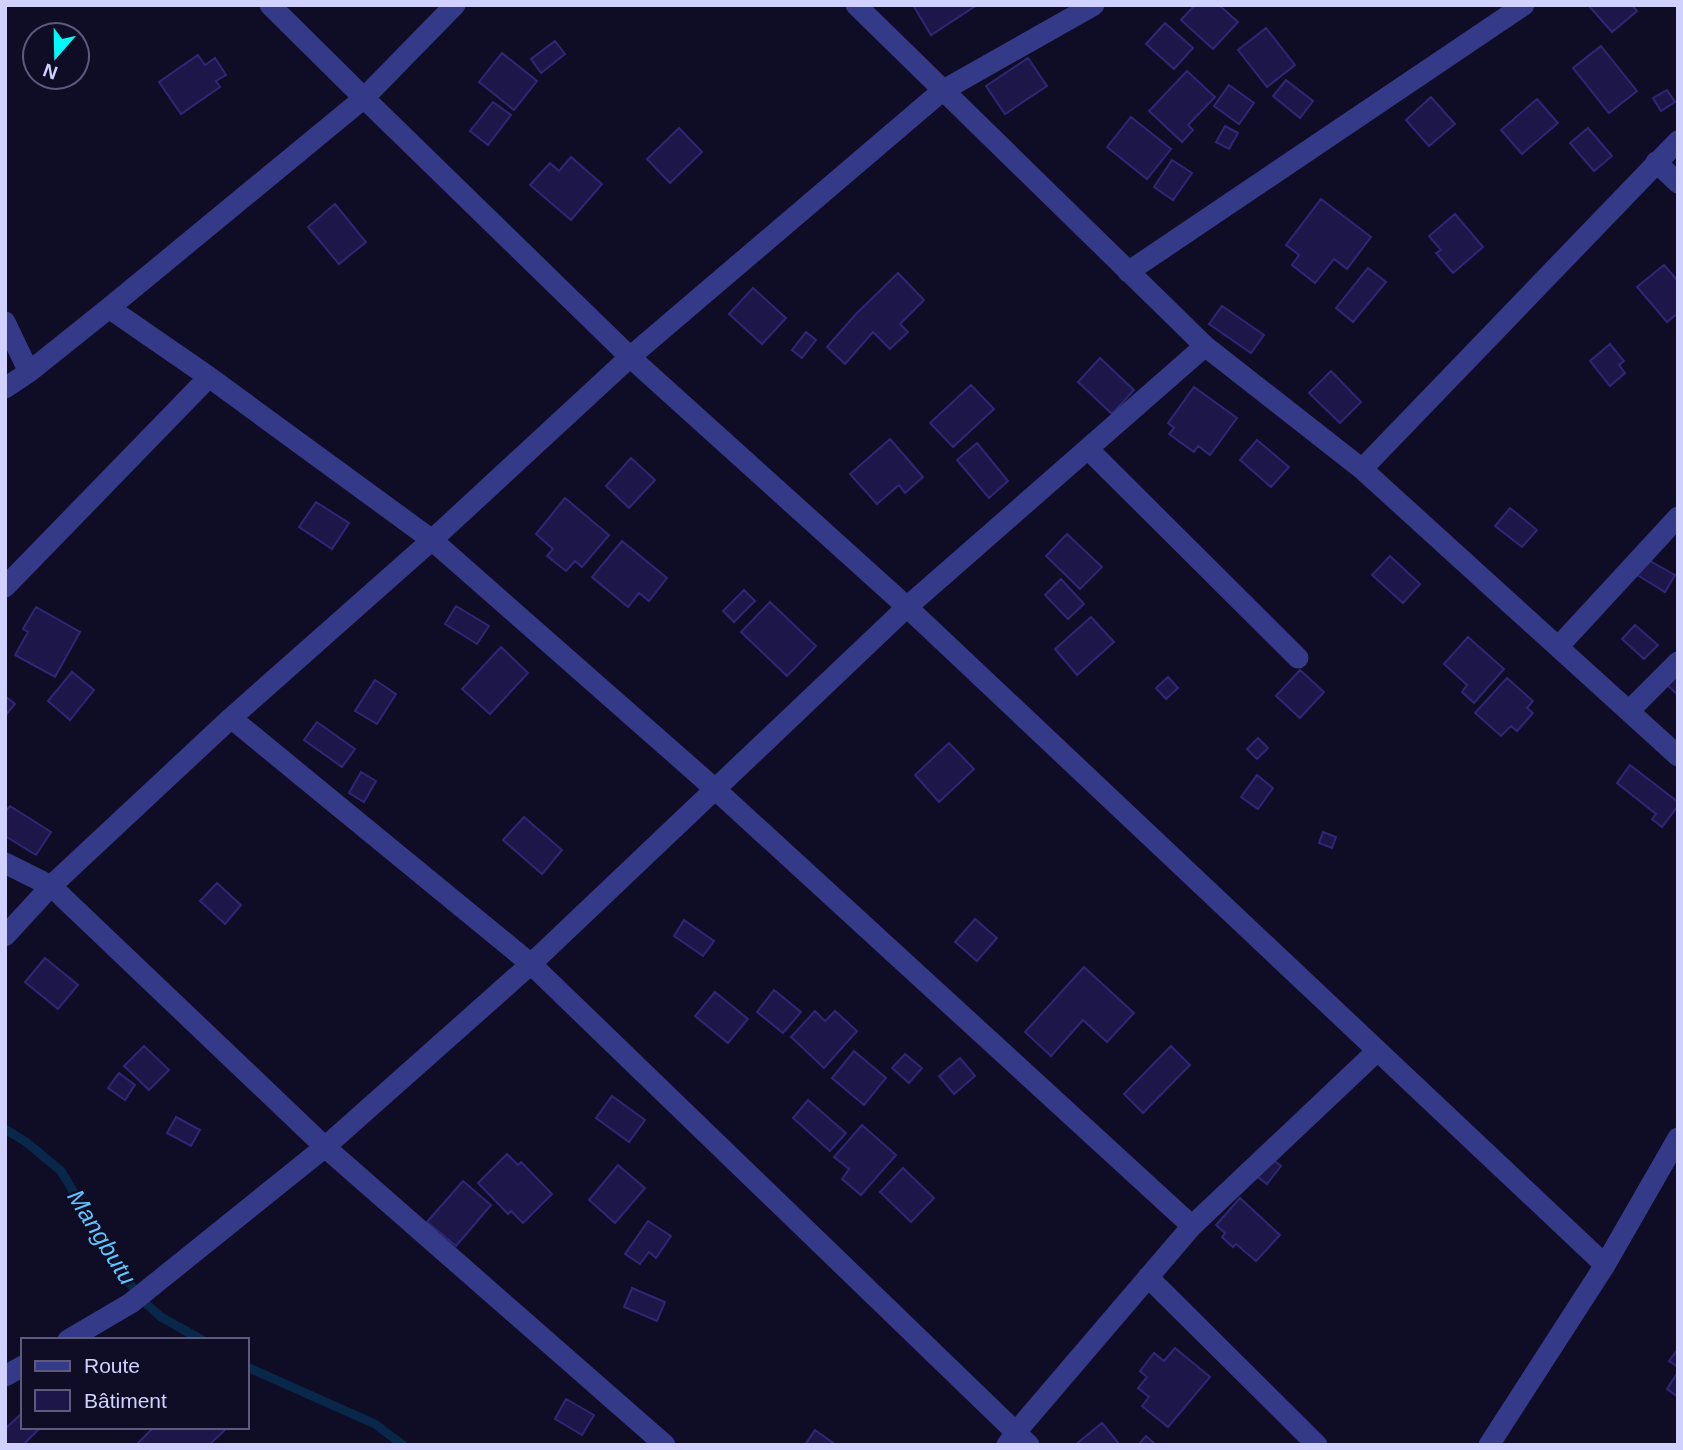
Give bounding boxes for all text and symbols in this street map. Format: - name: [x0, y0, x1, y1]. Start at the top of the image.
- north arrow: [21, 21, 91, 91]
- text: N: [40, 59, 60, 84]
- water label: Mangbutu: [62, 1185, 142, 1289]
- legend: [21, 1338, 248, 1429]
- text: Route: [84, 1354, 140, 1377]
- text: Bâtiment: [84, 1389, 167, 1412]

